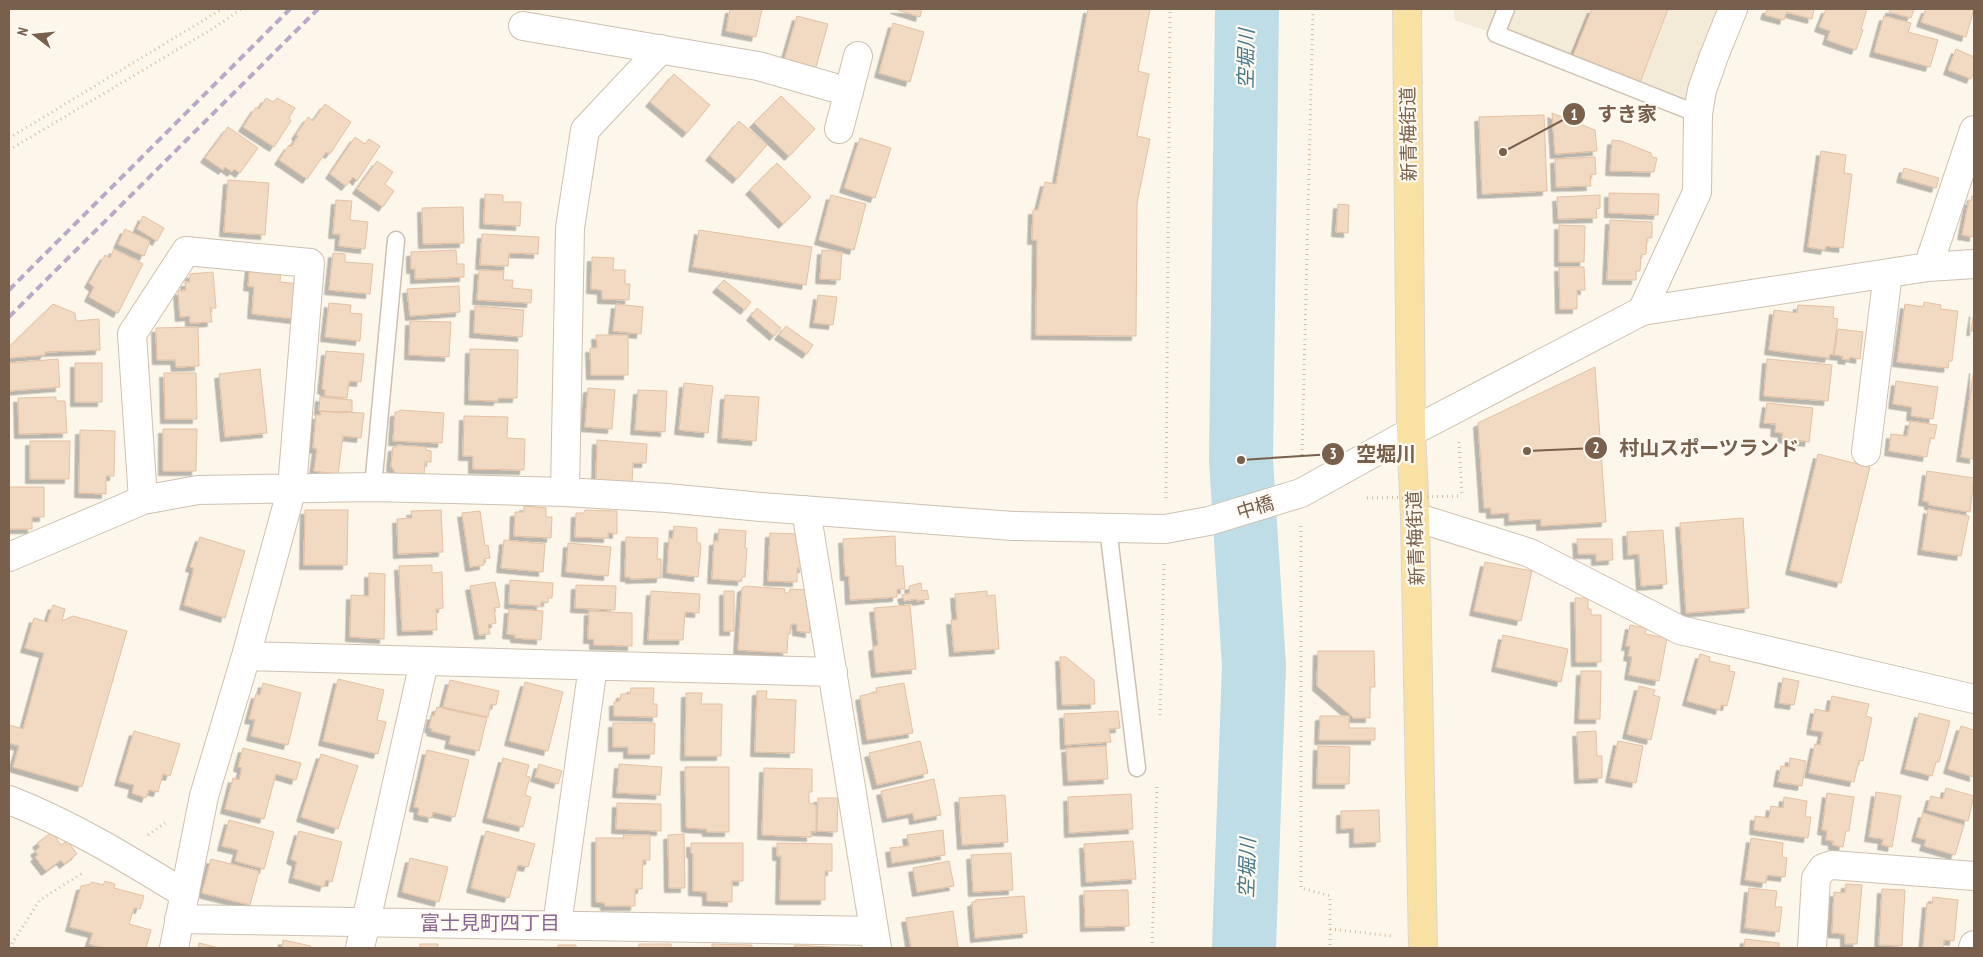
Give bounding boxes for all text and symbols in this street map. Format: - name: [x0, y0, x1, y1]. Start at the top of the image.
- north arrow: [10, 10, 60, 60]
- text: N: [13, 25, 32, 38]
- water label: 空堀川: [1232, 27, 1260, 89]
- street label: 新青梅街道: [1395, 86, 1421, 182]
- callout: すき家: [1562, 97, 1667, 132]
- text: すき家: [1597, 101, 1657, 127]
- text: 1: [1570, 105, 1578, 124]
- callout: 村山スポーツランド: [1584, 431, 1809, 466]
- text: 村山スポーツランド: [1619, 435, 1799, 461]
- callout: 空堀川: [1321, 437, 1426, 472]
- text: 2: [1592, 438, 1600, 457]
- text: 空堀川: [1356, 441, 1416, 467]
- text: 3: [1329, 444, 1337, 463]
- street label: 中橋: [1233, 490, 1277, 524]
- street label: 新青梅街道: [1401, 490, 1429, 586]
- water label: 空堀川: [1233, 836, 1261, 898]
- district label: 富士見町四丁目: [420, 910, 560, 936]

